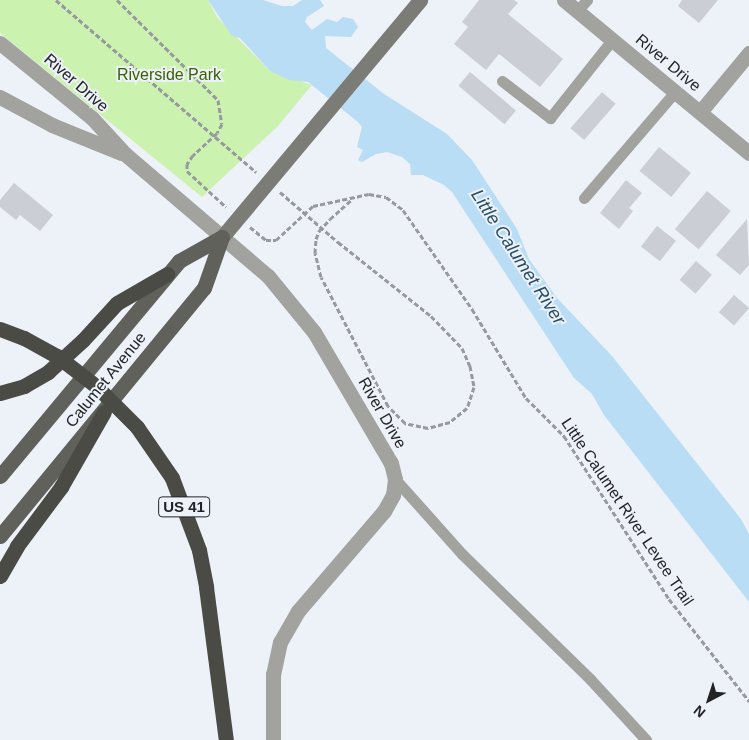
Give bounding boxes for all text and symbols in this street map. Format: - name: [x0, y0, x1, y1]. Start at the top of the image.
- street label: River Drive: [632, 30, 704, 96]
- street label: River Drive: [40, 50, 112, 116]
- park label: Riverside Park: [117, 65, 221, 85]
- water label: Little Calumet River: [466, 185, 570, 329]
- street label: Calumet Avenue: [61, 328, 151, 432]
- street label: River Drive: [354, 374, 410, 452]
- street label: Little Calumet River Levee Trail: [557, 414, 697, 610]
- road number: US 41: [158, 494, 210, 520]
- north arrow: [684, 675, 734, 725]
- text: N: [690, 702, 708, 721]

